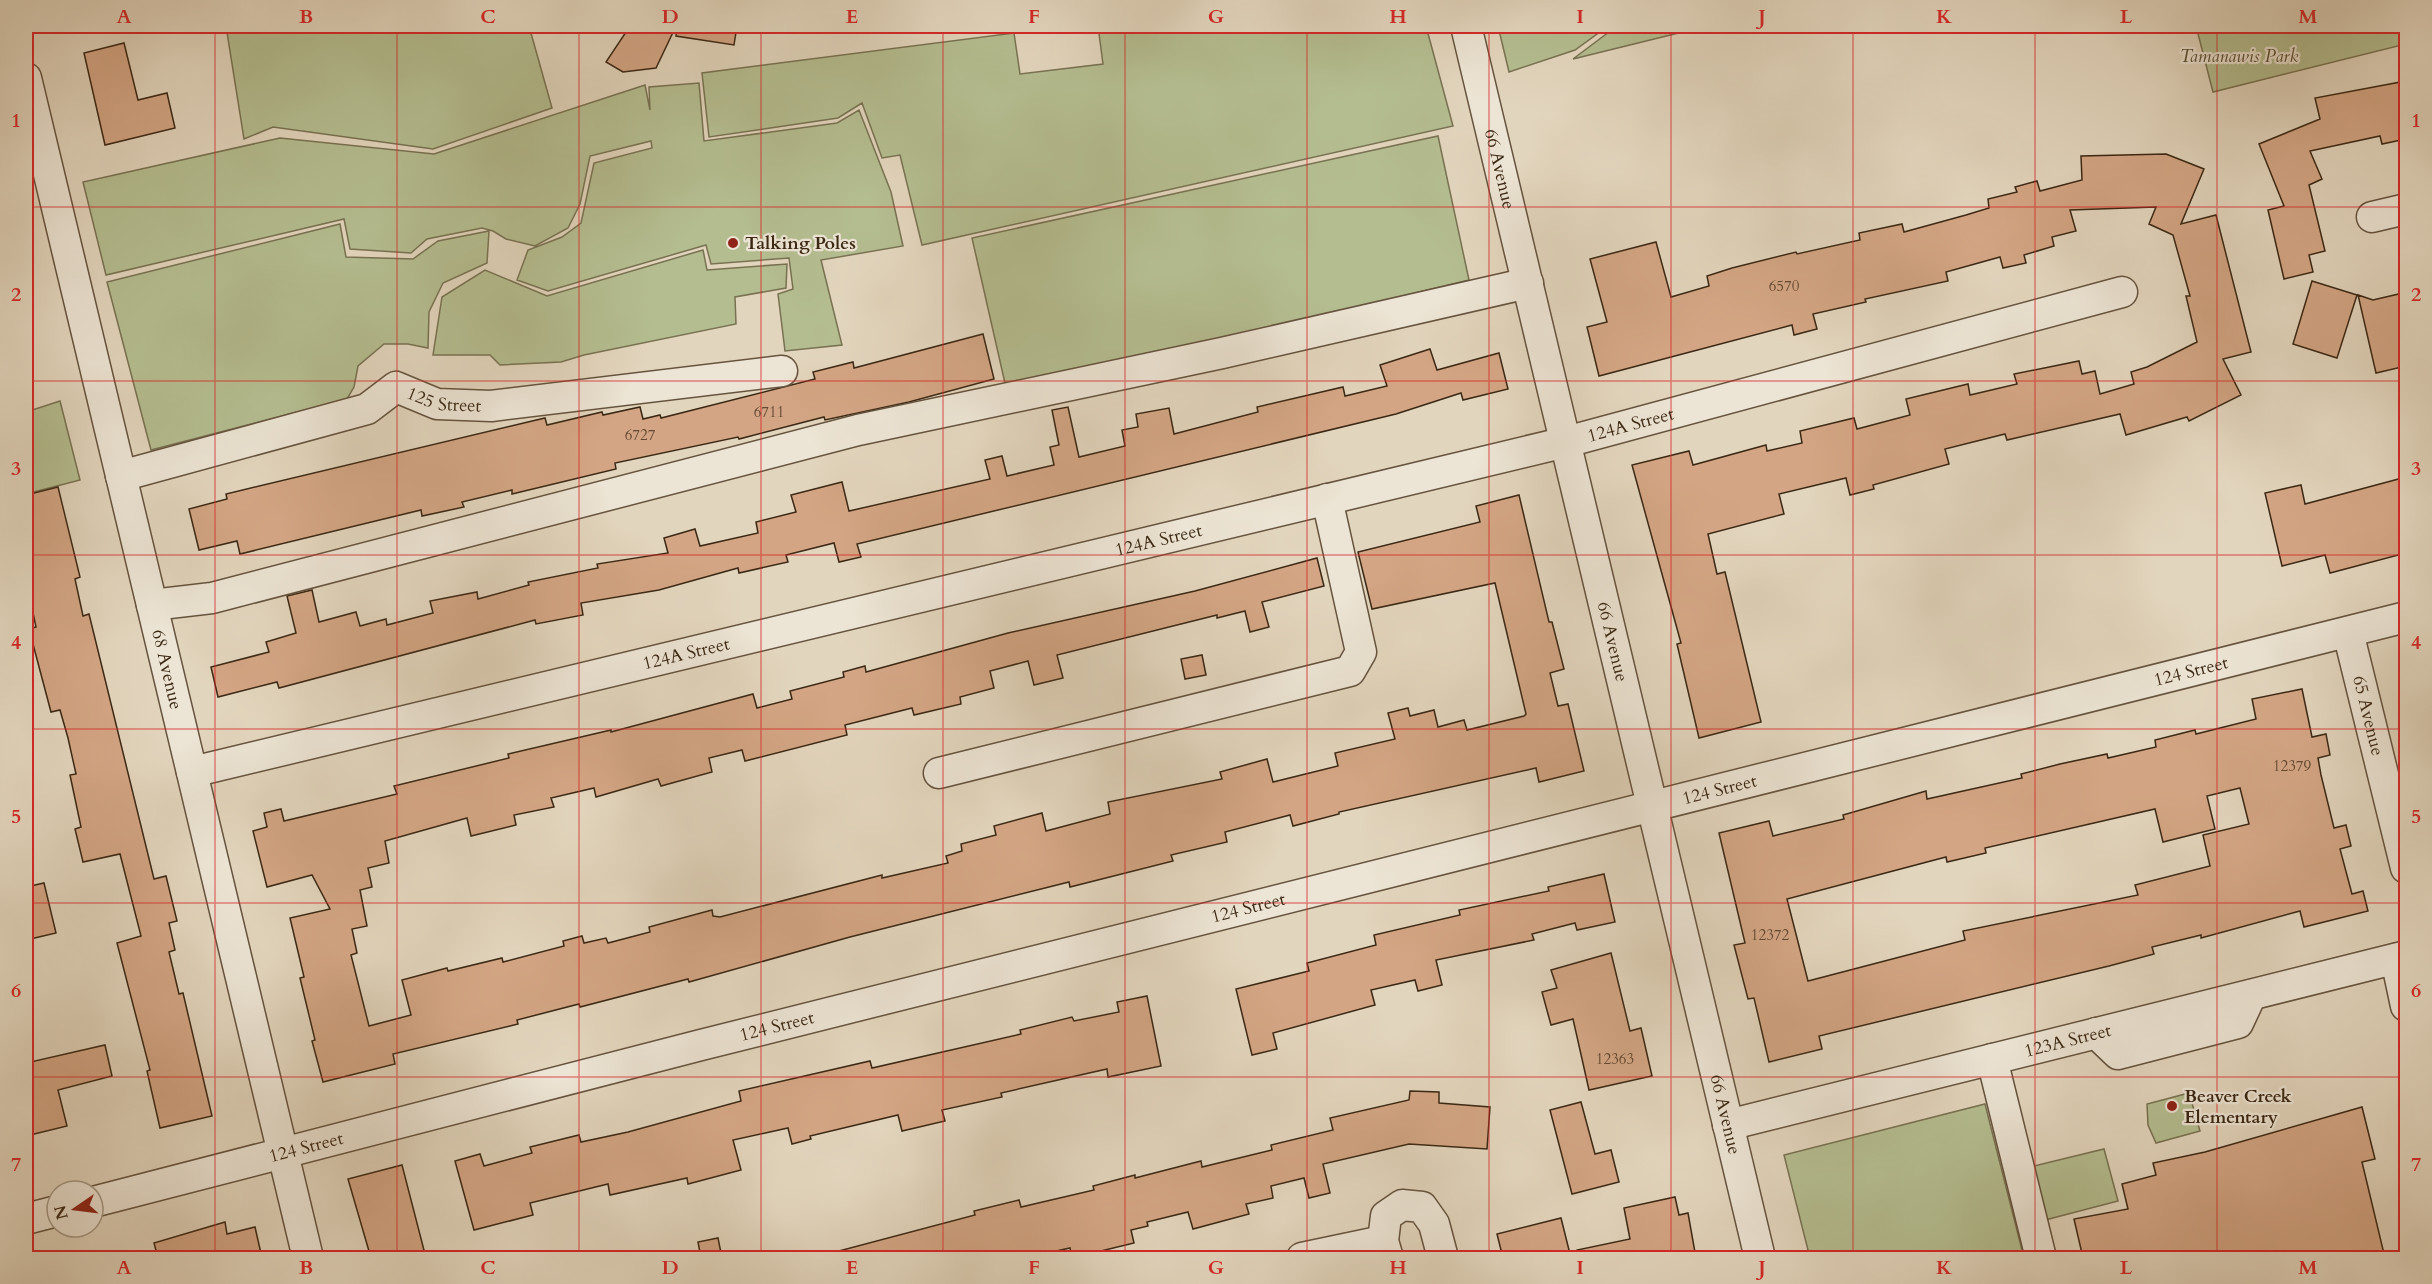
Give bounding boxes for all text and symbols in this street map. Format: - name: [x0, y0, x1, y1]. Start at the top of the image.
- text: A: [116, 3, 132, 30]
- text: B: [299, 3, 313, 30]
- text: C: [480, 3, 496, 30]
- text: D: [661, 3, 679, 30]
- text: E: [846, 3, 858, 30]
- text: F: [1028, 3, 1040, 30]
- text: G: [1208, 3, 1224, 30]
- text: H: [1389, 3, 1407, 30]
- text: I: [1576, 3, 1584, 30]
- text: J: [1755, 3, 1766, 30]
- text: K: [1936, 3, 1953, 30]
- text: L: [2120, 3, 2133, 30]
- text: M: [2298, 3, 2318, 30]
- park label: Tamanawis Park: [2180, 44, 2298, 69]
- text: 1: [11, 107, 21, 134]
- text: 1: [2411, 107, 2421, 134]
- street label: 66 Avenue: [1478, 126, 1522, 212]
- place label: Talking Poles: [745, 231, 856, 256]
- marker: Talking Poles: [726, 236, 740, 250]
- house number: 6570: [1769, 276, 1800, 296]
- text: 2: [11, 281, 21, 308]
- text: 2: [2411, 281, 2421, 308]
- street label: 125 Street: [403, 380, 482, 418]
- street label: 124A Street: [1585, 401, 1677, 448]
- house number: 6711: [754, 402, 784, 422]
- house number: 6727: [625, 425, 656, 445]
- text: 3: [11, 455, 21, 482]
- text: 3: [2411, 455, 2421, 482]
- street label: 124A Street: [1112, 517, 1205, 562]
- street label: 66 Avenue: [1591, 599, 1635, 684]
- street label: 68 Avenue: [146, 627, 189, 712]
- text: 4: [11, 629, 21, 656]
- text: 4: [2411, 629, 2421, 656]
- street label: 124A Street: [640, 631, 732, 676]
- street label: 124 Street: [2151, 650, 2231, 692]
- street label: 65 Avenue: [2347, 673, 2390, 758]
- house number: 12379: [2273, 756, 2312, 776]
- street label: 124 Street: [1680, 768, 1760, 811]
- text: 5: [11, 803, 21, 830]
- text: 5: [2411, 803, 2421, 830]
- street label: 124 Street: [1208, 886, 1288, 929]
- house number: 12372: [1751, 925, 1790, 945]
- text: 6: [11, 977, 21, 1004]
- text: 6: [2411, 977, 2421, 1004]
- street label: 124 Street: [737, 1005, 817, 1047]
- street label: 123A Street: [2022, 1017, 2114, 1063]
- house number: 12363: [1596, 1049, 1634, 1069]
- street label: 66 Avenue: [1704, 1072, 1747, 1157]
- place label: Beaver Creek Elementary: [2184, 1084, 2293, 1130]
- marker: Beaver Creek Elementary: [2165, 1099, 2179, 1113]
- street label: 124 Street: [266, 1125, 346, 1169]
- text: 7: [11, 1151, 21, 1178]
- text: 7: [2411, 1151, 2421, 1178]
- north arrow: [45, 1179, 105, 1239]
- text: N: [49, 1203, 74, 1222]
- text: A: [116, 1254, 132, 1281]
- text: B: [299, 1254, 313, 1281]
- text: C: [480, 1254, 496, 1281]
- text: D: [661, 1254, 679, 1281]
- text: E: [846, 1254, 858, 1281]
- text: F: [1028, 1254, 1040, 1281]
- text: G: [1208, 1254, 1224, 1281]
- text: H: [1389, 1254, 1407, 1281]
- text: I: [1576, 1254, 1584, 1281]
- text: J: [1755, 1254, 1766, 1281]
- text: K: [1936, 1254, 1953, 1281]
- text: L: [2120, 1254, 2133, 1281]
- text: M: [2298, 1254, 2318, 1281]

